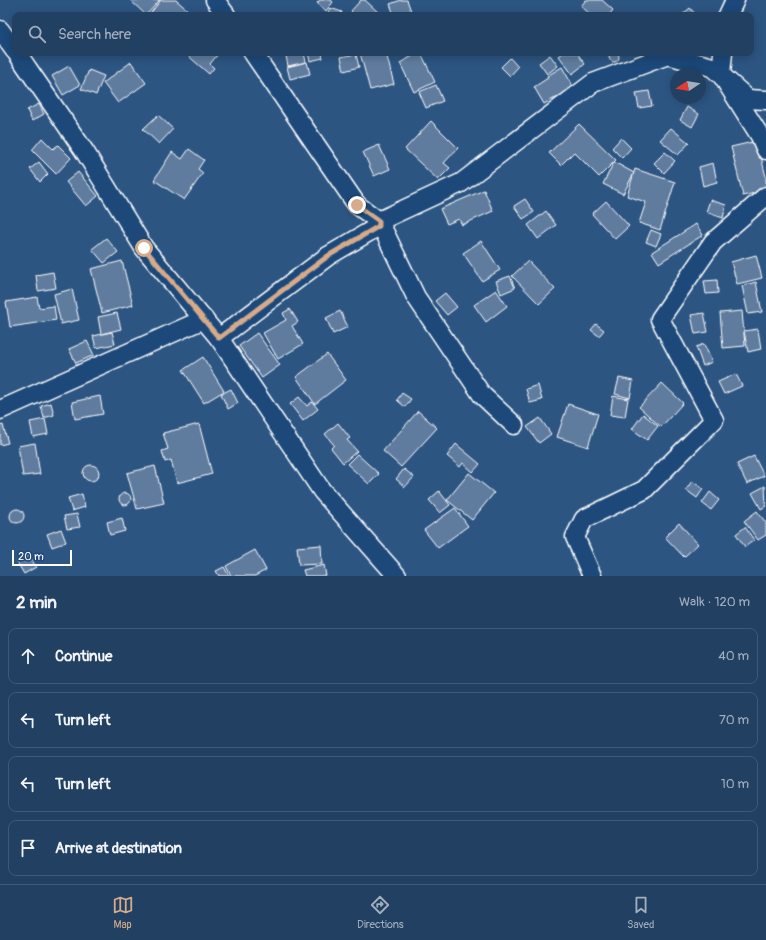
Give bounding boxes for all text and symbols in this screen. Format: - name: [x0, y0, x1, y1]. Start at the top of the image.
- search box: [12, 12, 754, 56]
- icon: search: [26, 23, 48, 45]
- text: Search here: [58, 25, 131, 44]
- north arrow: [670, 68, 706, 104]
- route end: [348, 196, 366, 214]
- route start: [135, 239, 153, 257]
- scale bar: [12, 548, 72, 567]
- text: 20 m: [18, 550, 44, 563]
- text: 2 min: [16, 592, 57, 613]
- text: Walk · 120 m: [679, 594, 750, 610]
- icon: ahead: [17, 645, 39, 667]
- text: Continue: [55, 647, 113, 666]
- text: 40 m: [718, 648, 749, 664]
- icon: left: [17, 709, 39, 731]
- text: Turn left: [55, 711, 111, 730]
- text: 70 m: [719, 712, 749, 728]
- icon: left: [17, 773, 39, 795]
- text: Turn left: [55, 775, 111, 794]
- text: 10 m: [721, 776, 749, 792]
- icon: arrive: [17, 837, 39, 859]
- text: Arrive at destination: [55, 839, 182, 858]
- tab: Map: [112, 894, 134, 931]
- tab: Directions: [357, 894, 404, 931]
- tab: Saved: [627, 894, 654, 931]

